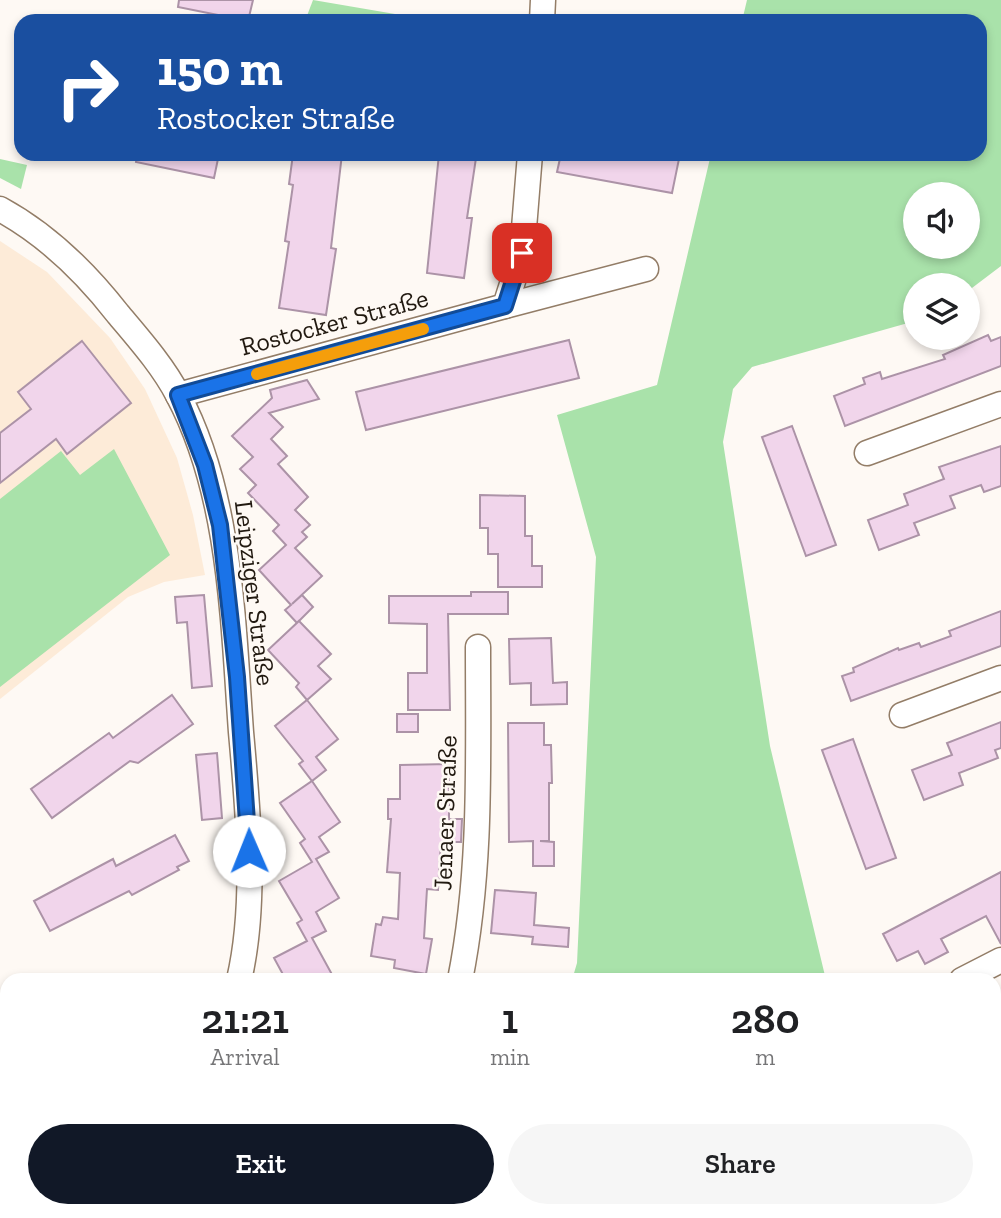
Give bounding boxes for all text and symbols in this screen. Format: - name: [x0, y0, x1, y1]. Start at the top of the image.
- text: 150 m: [157, 39, 283, 98]
- icon: right: [42, 42, 133, 133]
- text: Rostocker Straße: [157, 99, 395, 137]
- map controls: [903, 182, 980, 350]
- button: sound: [903, 182, 980, 259]
- pin: [492, 223, 552, 283]
- icon: arrive: [503, 234, 541, 272]
- button: layers: [903, 273, 980, 350]
- street label: Rostocker Straße: [236, 282, 432, 362]
- street label: Leipziger Straße: [228, 499, 282, 687]
- street label: Jenaer Straße: [426, 735, 464, 891]
- position arrow: [212, 814, 286, 888]
- text: 21:21: [201, 993, 289, 1044]
- text: 1: [502, 993, 518, 1044]
- text: 280: [731, 993, 800, 1044]
- text: Arrival: [210, 1043, 280, 1071]
- text: min: [490, 1043, 530, 1071]
- text: m: [755, 1043, 775, 1071]
- button: Exit: [28, 1124, 494, 1204]
- button: Share: [508, 1124, 973, 1204]

